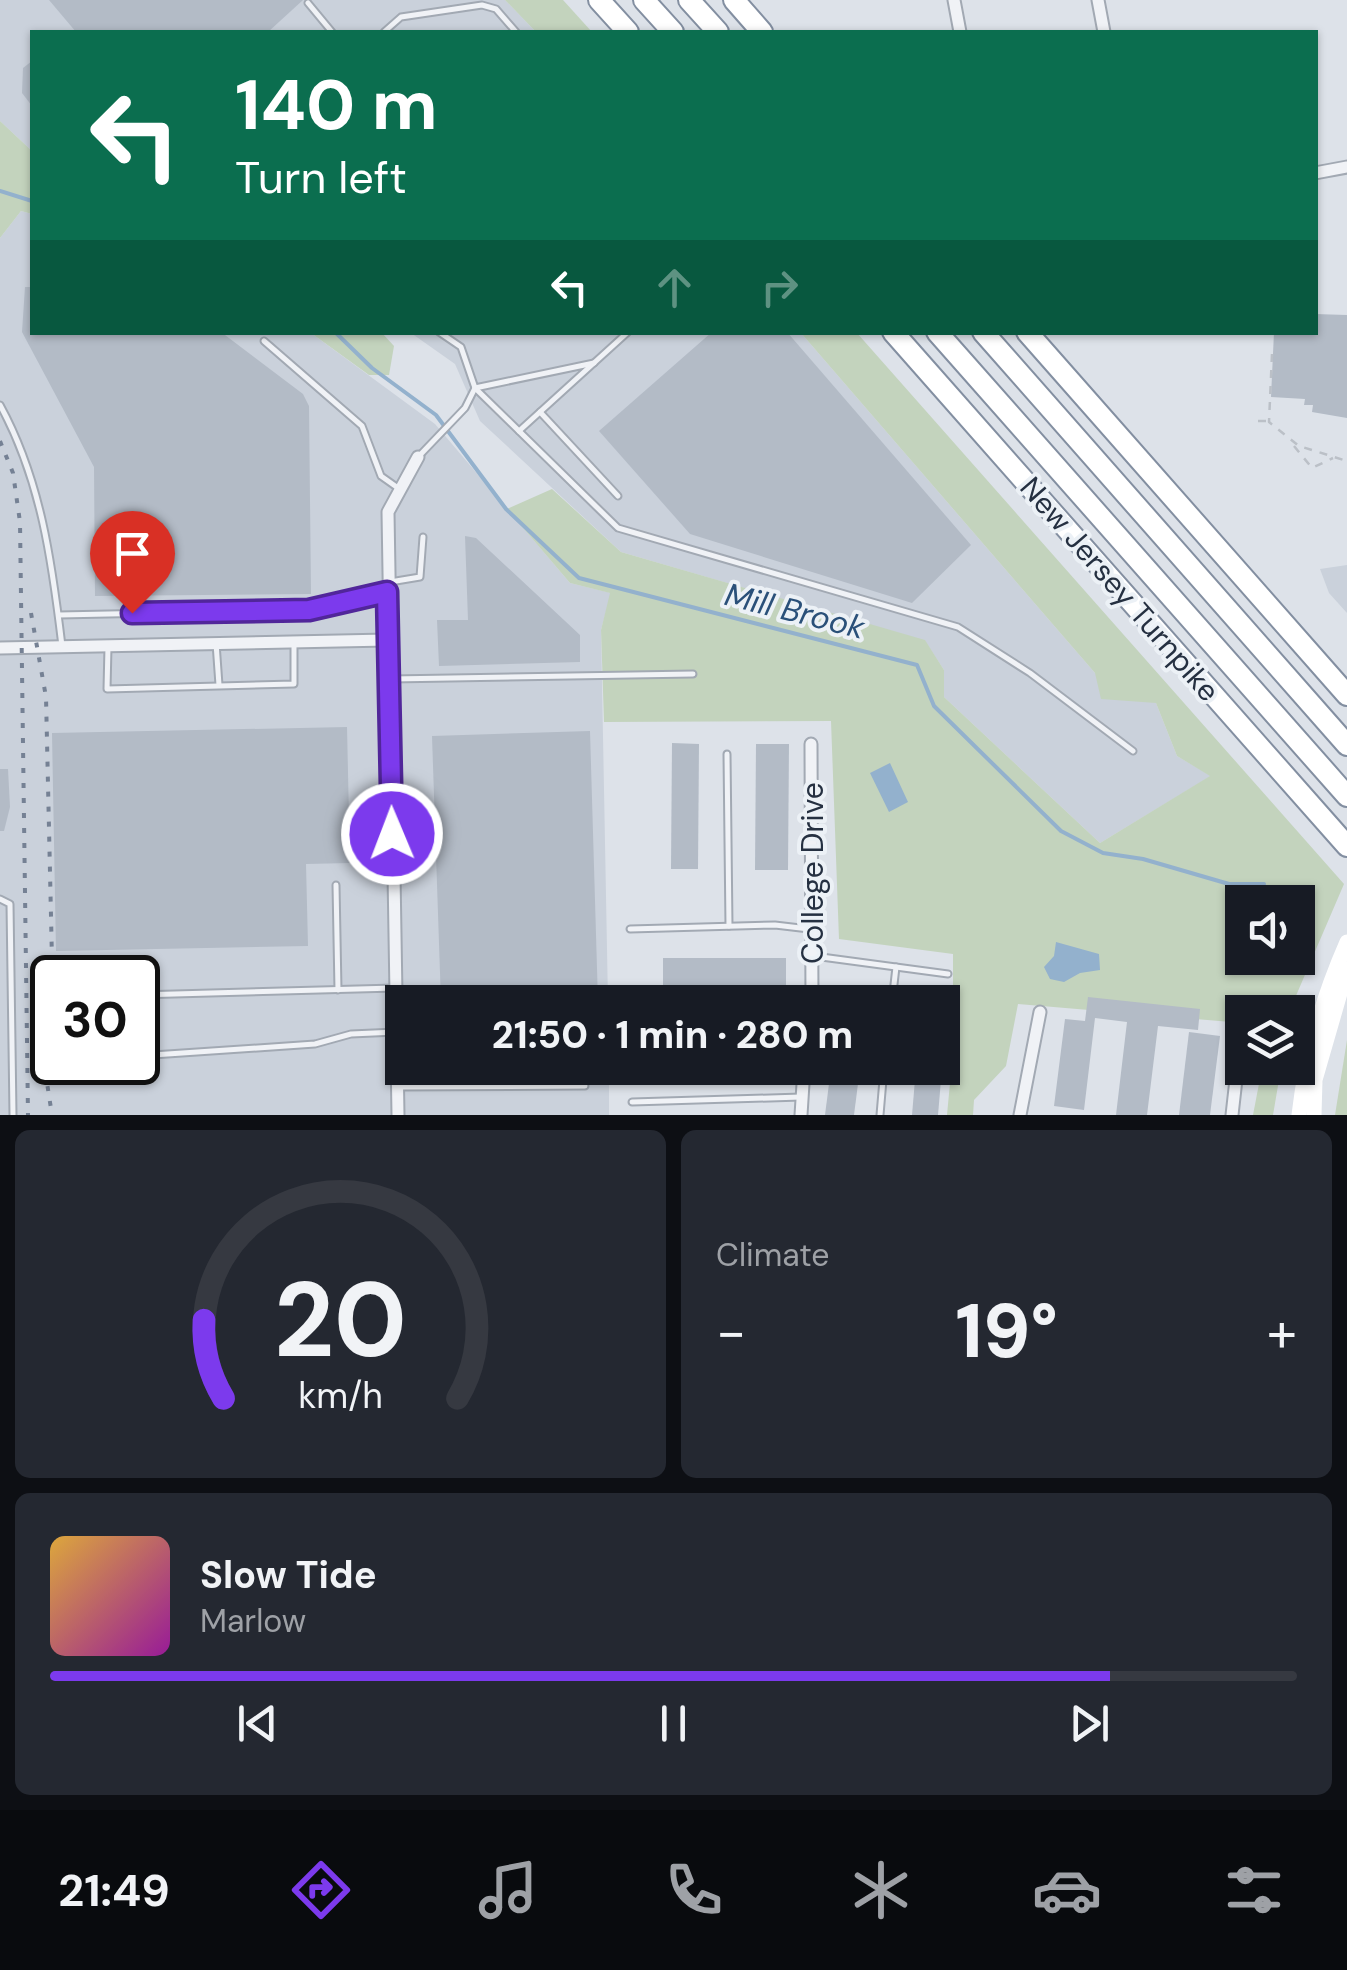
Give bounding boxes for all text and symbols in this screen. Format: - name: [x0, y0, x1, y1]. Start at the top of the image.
- text: 140 m: [235, 60, 438, 151]
- icon: left: [70, 70, 200, 200]
- text: Turn left: [235, 148, 407, 207]
- icon: left: [542, 260, 597, 315]
- icon: ahead: [647, 260, 702, 315]
- icon: right: [752, 260, 807, 315]
- street label: New Jersey Turnpike: [1012, 469, 1228, 709]
- pin: [90, 511, 175, 614]
- icon: arrive: [105, 526, 160, 581]
- water label: Mill Brook: [721, 573, 870, 649]
- position arrow: [340, 782, 444, 886]
- street label: College Drive: [793, 782, 832, 964]
- map controls: [1225, 885, 1315, 1085]
- button: sound: [1225, 885, 1315, 975]
- speed limit sign: 30: [30, 955, 160, 1085]
- button: layers: [1225, 995, 1315, 1085]
- text: 21:50 · 1 min · 280 m: [492, 1010, 853, 1060]
- text: Climate: [716, 1234, 830, 1276]
- text: 20: [274, 1253, 407, 1388]
- text: 19°: [955, 1283, 1058, 1380]
- text: −: [716, 1296, 746, 1368]
- text: +: [1267, 1296, 1297, 1368]
- text: km/h: [298, 1373, 383, 1419]
- text: Slow Tide: [200, 1550, 377, 1600]
- text: Marlow: [200, 1600, 306, 1642]
- icon: previous: [230, 1696, 285, 1751]
- icon: pause: [646, 1696, 701, 1751]
- icon: next: [1062, 1696, 1117, 1751]
- icon: directions: [286, 1855, 356, 1925]
- icon: music: [473, 1855, 543, 1925]
- icon: phone: [659, 1855, 729, 1925]
- icon: climate: [846, 1855, 916, 1925]
- icon: car: [1032, 1855, 1102, 1925]
- icon: filters: [1219, 1855, 1289, 1925]
- text: 21:49: [58, 1861, 170, 1920]

